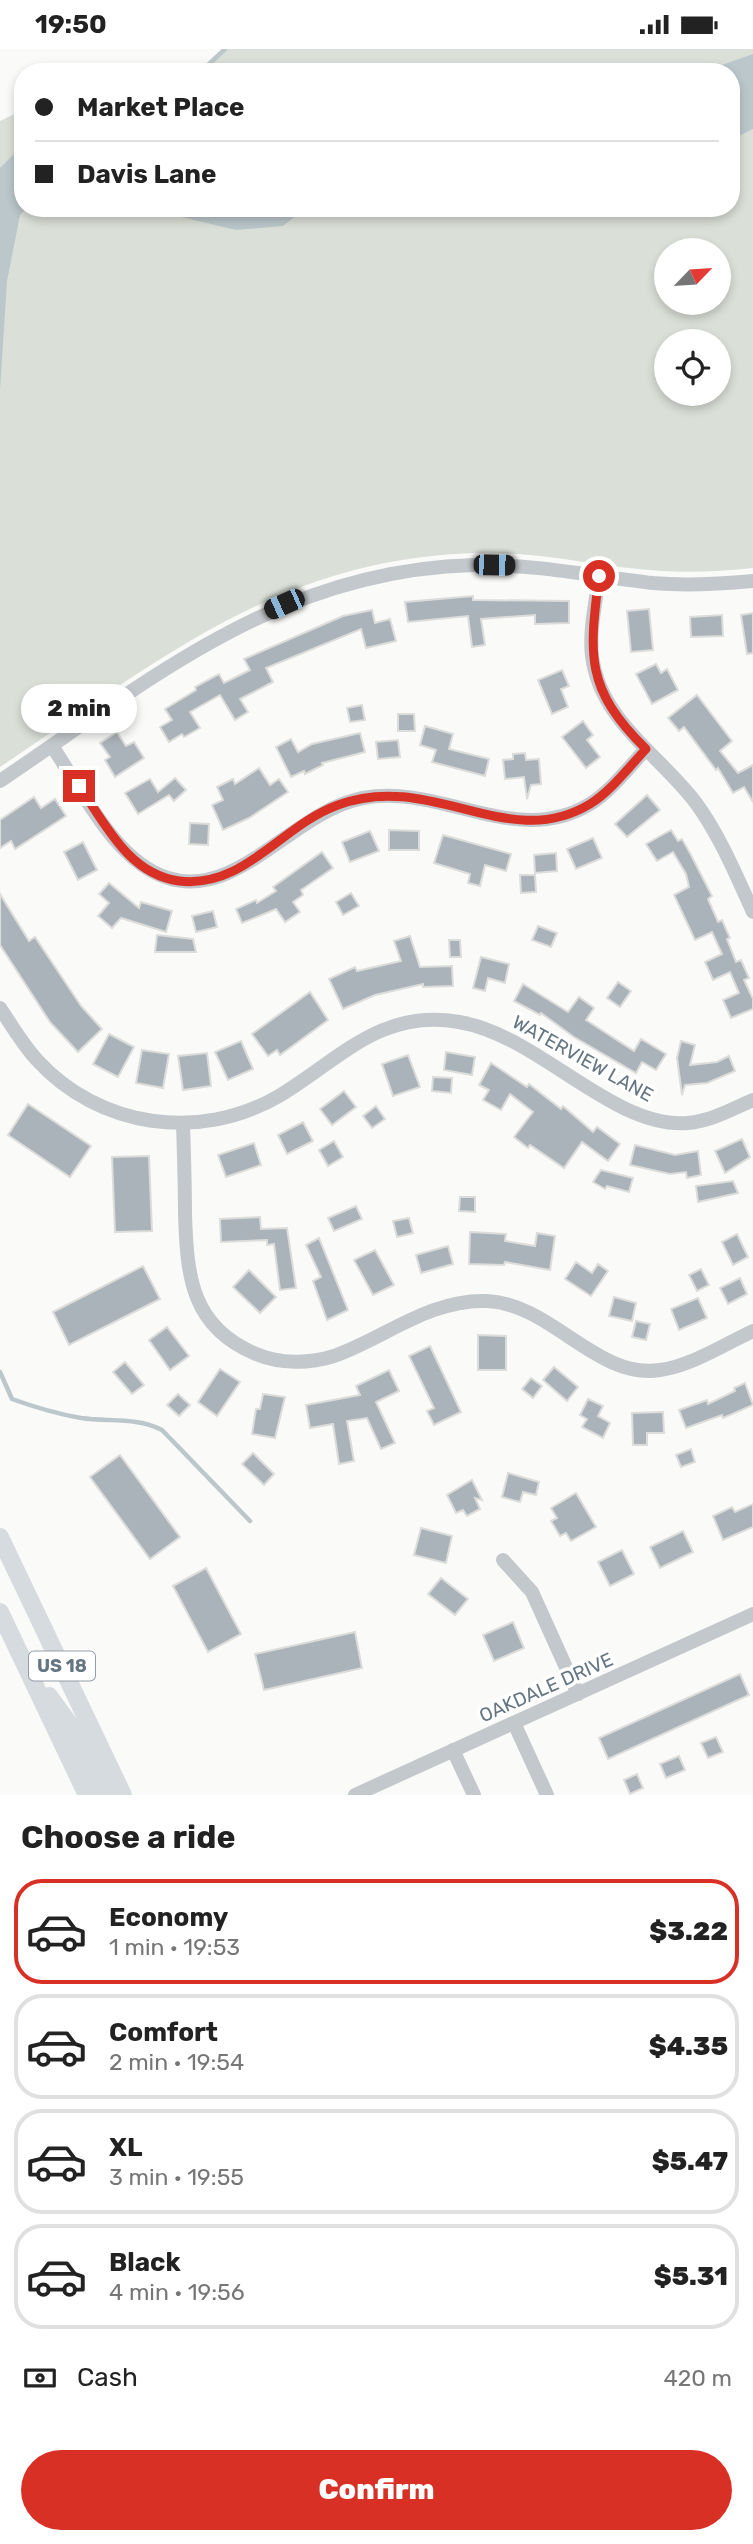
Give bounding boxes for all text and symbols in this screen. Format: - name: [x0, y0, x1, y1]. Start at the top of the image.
- text: 19:50: [35, 9, 107, 40]
- text: Market Place: [77, 92, 245, 123]
- text: Davis Lane: [77, 159, 216, 190]
- north arrow: [654, 238, 732, 315]
- map controls: [654, 238, 731, 406]
- button: locate: [654, 329, 731, 406]
- car: [473, 554, 516, 576]
- route start: [583, 560, 615, 592]
- car: [261, 586, 308, 622]
- callout: 2 min: [21, 685, 137, 733]
- text: 2 min: [47, 694, 111, 722]
- route end: [63, 770, 95, 802]
- street label: WATERVIEW LANE: [508, 1010, 657, 1107]
- street label: OAKDALE DRIVE: [476, 1648, 617, 1727]
- road number: US 18: [29, 1651, 95, 1681]
- text: Choose a ride: [21, 1818, 235, 1856]
- icon: car: [25, 1900, 88, 1963]
- text: Economy: [109, 1902, 228, 1933]
- text: $3.22: [649, 1916, 728, 1947]
- text: 1 min · 19:53: [109, 1933, 240, 1961]
- icon: car: [25, 2015, 88, 2078]
- text: Comfort: [109, 2017, 218, 2048]
- text: $4.35: [649, 2031, 728, 2062]
- text: 2 min · 19:54: [109, 2048, 244, 2076]
- icon: car: [25, 2130, 88, 2193]
- text: XL: [109, 2132, 142, 2163]
- text: $5.47: [652, 2146, 728, 2177]
- text: 3 min · 19:55: [109, 2163, 244, 2191]
- icon: car: [25, 2245, 88, 2308]
- text: Black: [109, 2247, 181, 2278]
- text: $5.31: [654, 2261, 728, 2292]
- text: 4 min · 19:56: [109, 2278, 245, 2306]
- icon: cash: [21, 2359, 59, 2397]
- text: Cash: [77, 2362, 138, 2393]
- text: 420 m: [664, 2364, 732, 2392]
- button: Confirm: [21, 2450, 732, 2530]

